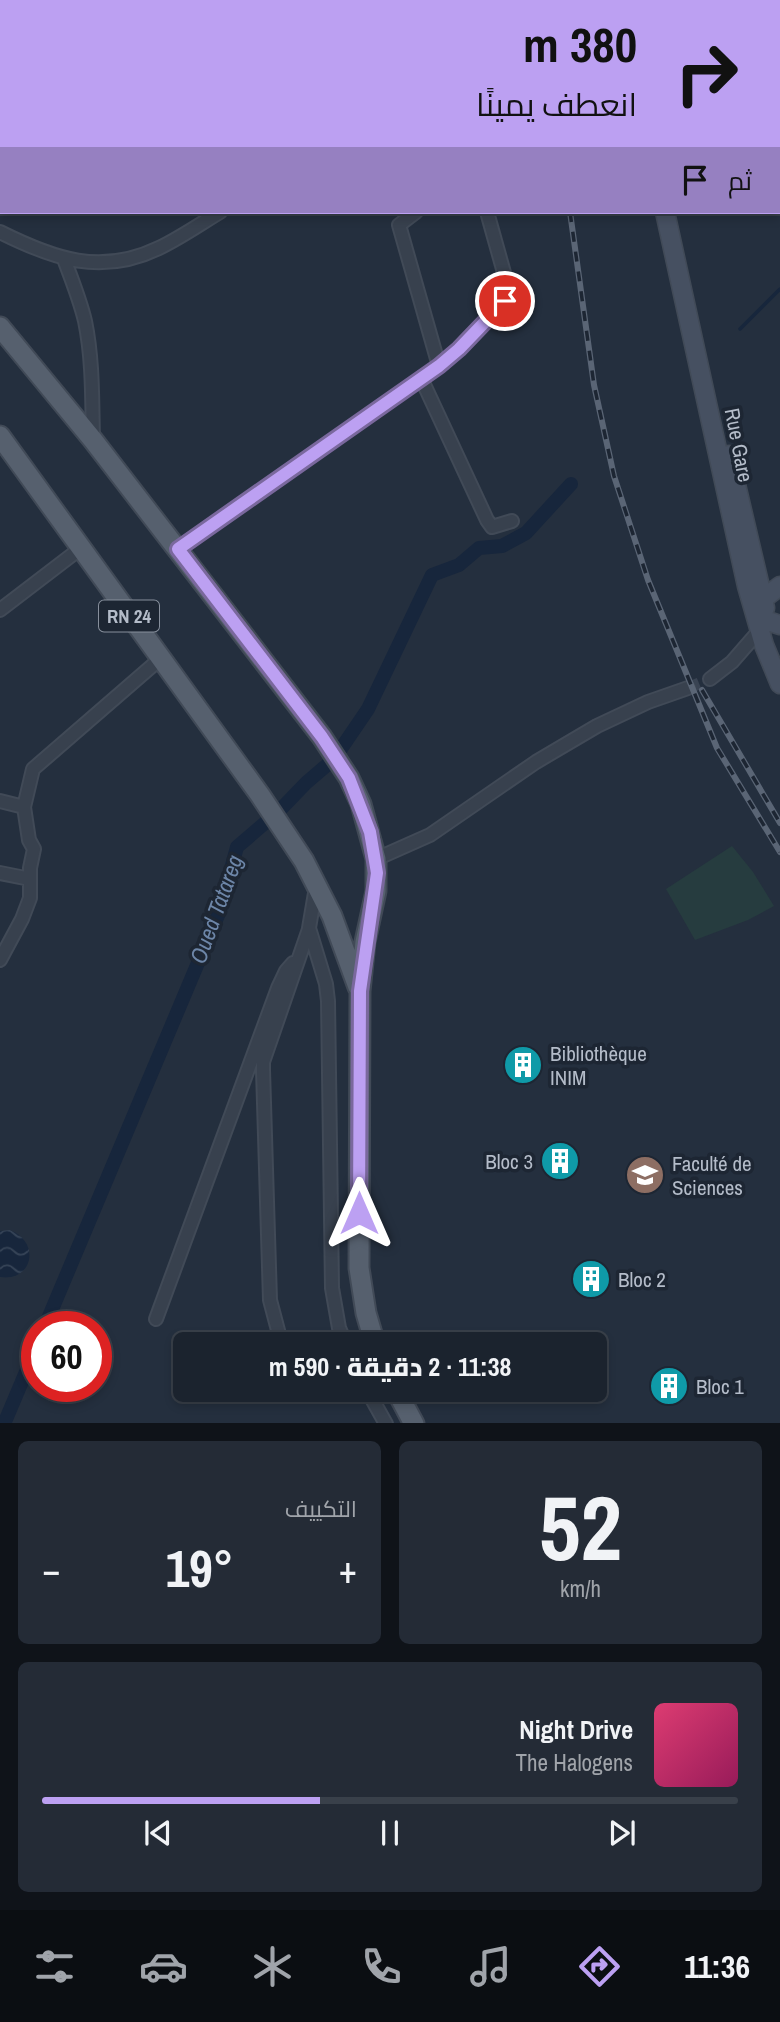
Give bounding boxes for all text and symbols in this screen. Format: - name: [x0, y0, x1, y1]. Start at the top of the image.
- text: 380 m: [523, 11, 637, 77]
- icon: right: [661, 28, 752, 119]
- text: انعطف يمينًا: [476, 83, 637, 126]
- icon: arrive: [676, 161, 714, 199]
- text: ثم: [728, 163, 752, 198]
- pin: [475, 271, 535, 331]
- icon: arrive: [486, 282, 524, 320]
- street label: Rue Gare: [718, 406, 760, 484]
- road number: RN 24: [99, 600, 159, 632]
- water label: Oued Tatareg: [182, 850, 250, 968]
- place label: Bibliothèque INIM: [550, 1039, 647, 1092]
- building icon: Bibliothèque INIM: [502, 1044, 544, 1086]
- building icon: Bloc 3: [539, 1140, 581, 1182]
- place label: Bloc 3: [485, 1147, 533, 1176]
- place label: Faculté de Sciences: [672, 1149, 752, 1202]
- school or university icon: Faculté de Sciences: [624, 1154, 666, 1196]
- position arrow: [322, 1176, 396, 1250]
- building icon: Bloc 2: [570, 1258, 612, 1300]
- place label: Bloc 2: [618, 1265, 666, 1294]
- speed limit sign: 60: [21, 1311, 112, 1402]
- text: 11:38 · 2 دقيقة · 590 m: [269, 1349, 511, 1384]
- building icon: Bloc 1: [648, 1365, 690, 1407]
- place label: Bloc 1: [696, 1372, 744, 1401]
- text: 52: [539, 1466, 622, 1588]
- text: التكييف: [285, 1493, 357, 1524]
- text: 19°: [165, 1533, 234, 1603]
- text: −: [42, 1544, 60, 1595]
- text: +: [339, 1544, 357, 1595]
- text: km/h: [560, 1573, 601, 1604]
- text: Night Drive: [519, 1712, 633, 1747]
- text: The Halogens: [516, 1747, 633, 1778]
- icon: previous: [139, 1814, 177, 1852]
- icon: pause: [371, 1814, 409, 1852]
- icon: next: [603, 1814, 641, 1852]
- icon: filters: [30, 1942, 79, 1991]
- icon: car: [139, 1942, 188, 1991]
- icon: climate: [248, 1942, 297, 1991]
- icon: phone: [357, 1942, 406, 1991]
- icon: music: [466, 1942, 515, 1991]
- icon: directions: [575, 1942, 624, 1991]
- text: 11:36: [684, 1945, 750, 1988]

